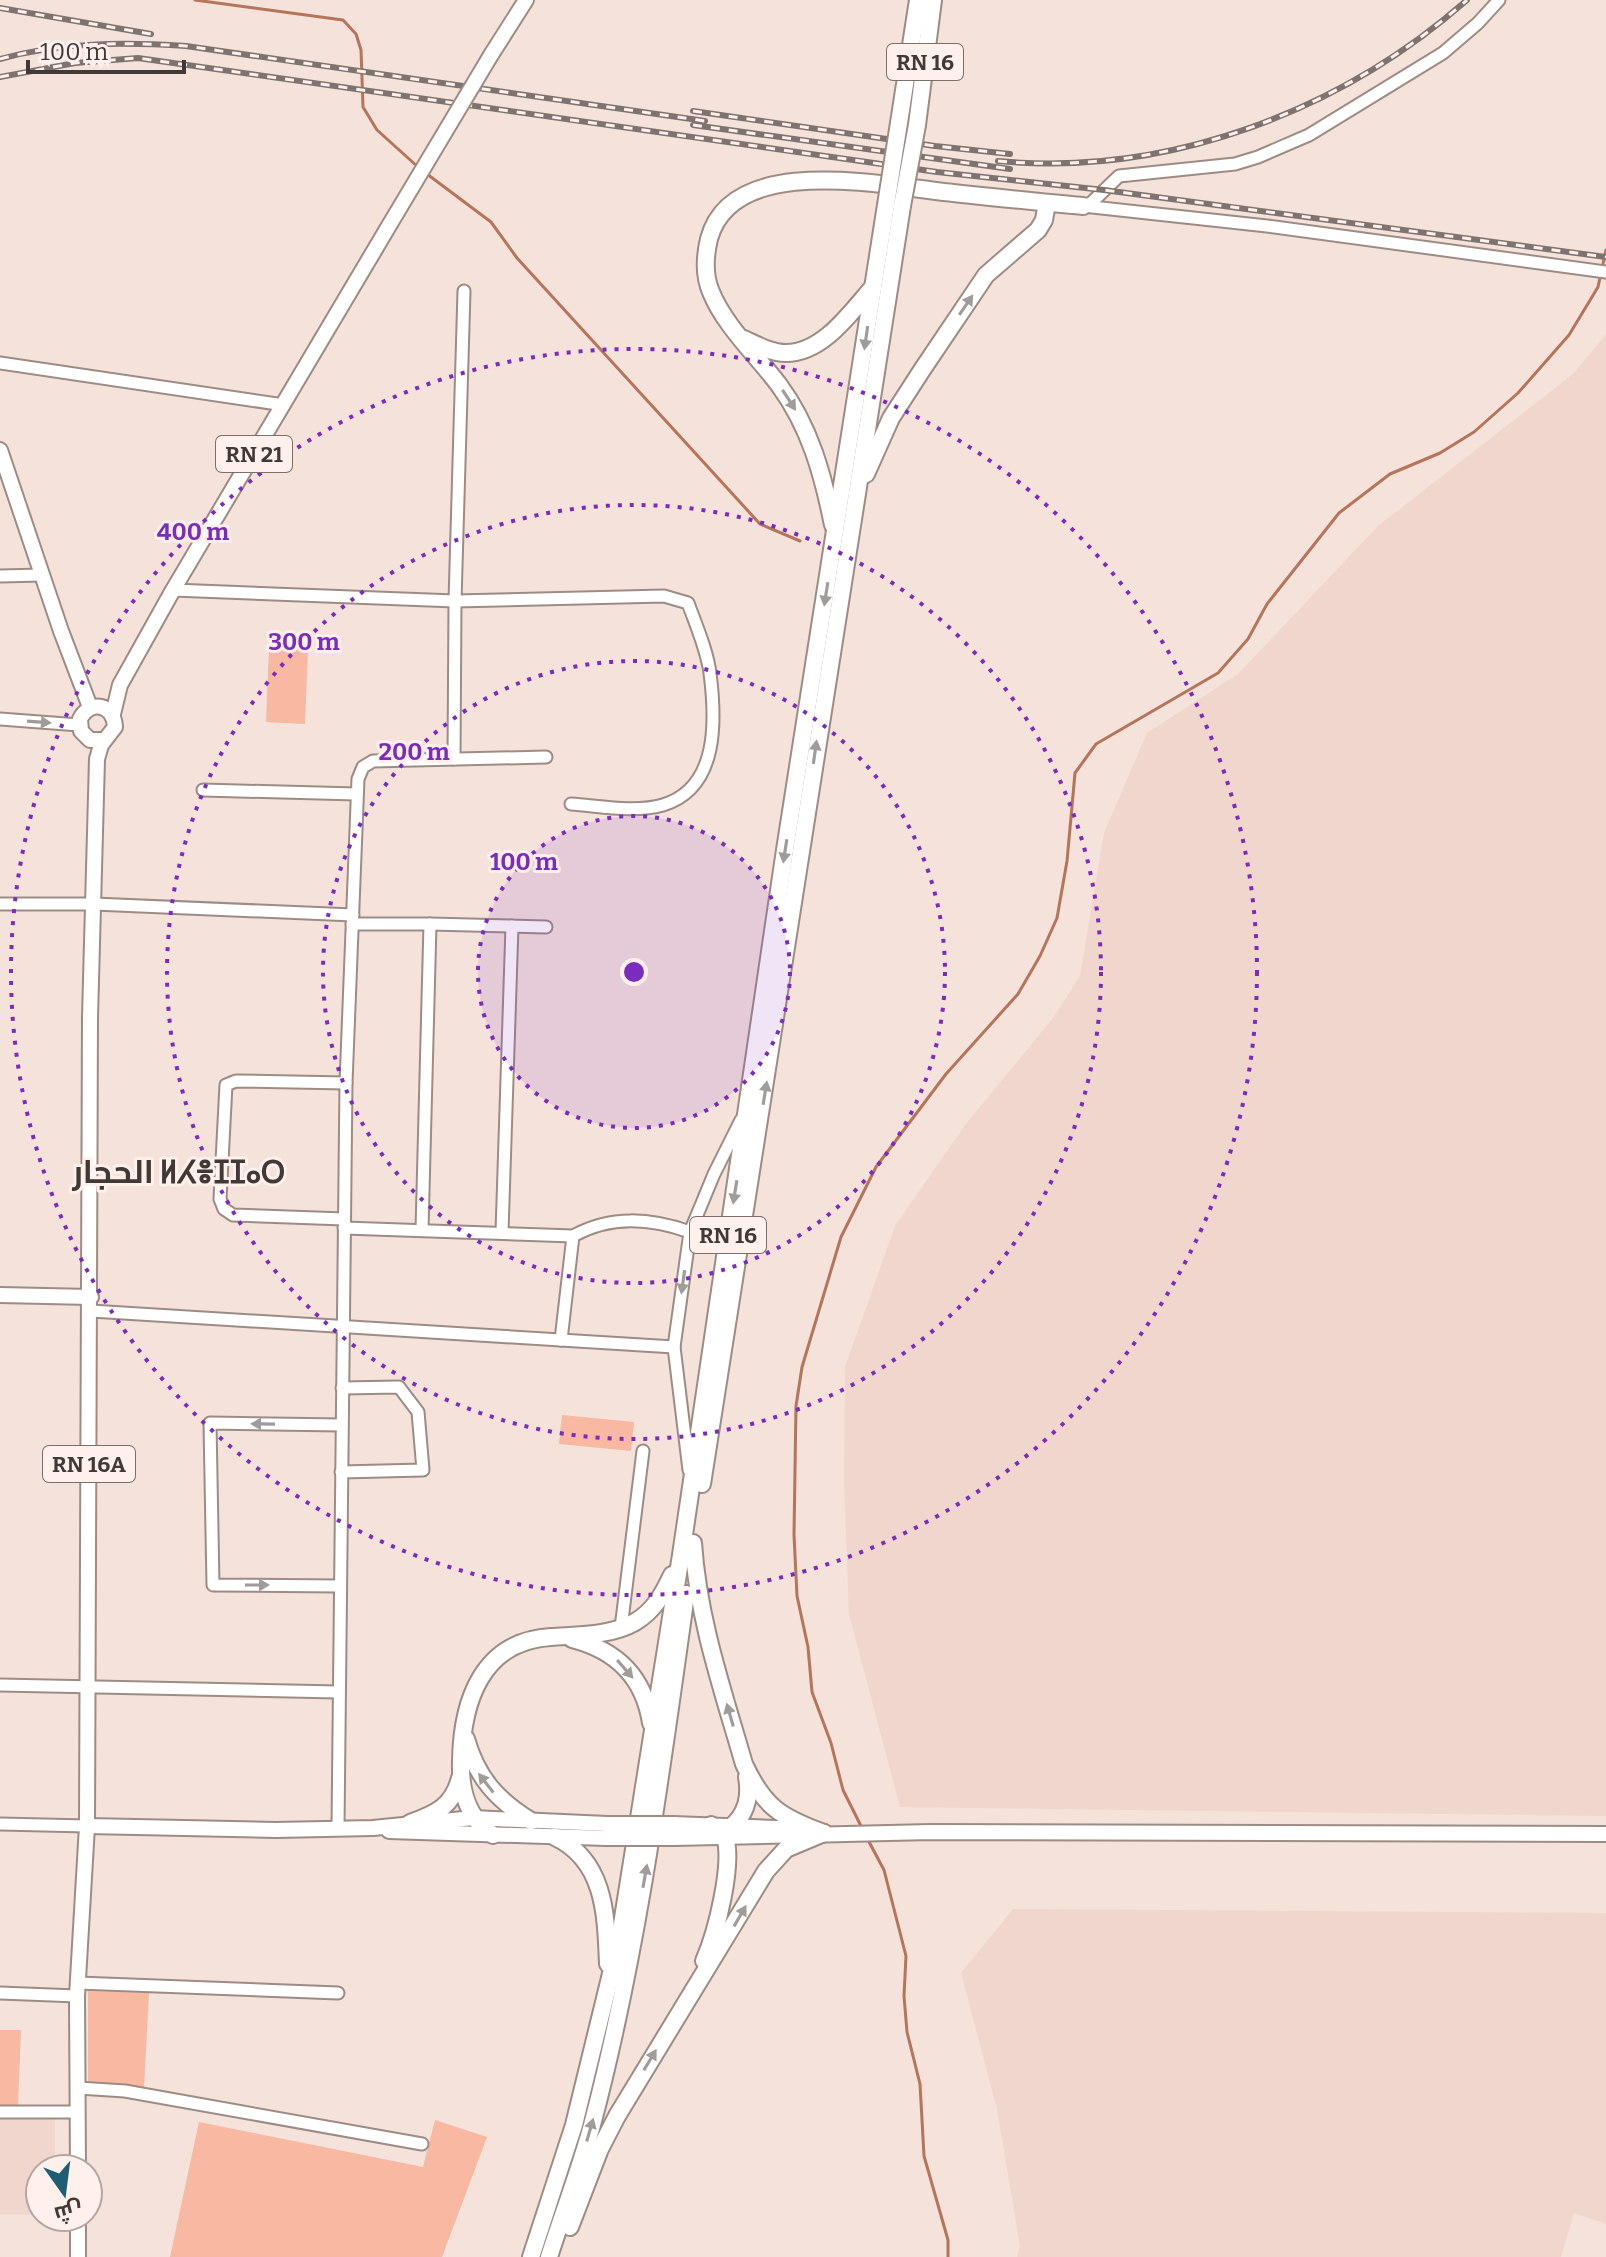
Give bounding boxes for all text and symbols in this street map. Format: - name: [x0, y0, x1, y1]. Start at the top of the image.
- scale bar: [28, 24, 184, 74]
- text: 100 m: [40, 38, 108, 66]
- road number: RN 16: [887, 44, 963, 80]
- one-way arrow: [958, 294, 973, 315]
- one-way arrow: [859, 326, 872, 351]
- one-way arrow: [781, 389, 795, 411]
- road number: RN 21: [216, 436, 292, 472]
- text: 400 m: [157, 518, 229, 546]
- one-way arrow: [819, 582, 831, 607]
- text: 300 m: [268, 628, 340, 656]
- one-way arrow: [27, 716, 52, 729]
- text: 200 m: [378, 738, 450, 766]
- one-way arrow: [809, 740, 822, 765]
- one-way arrow: [778, 839, 791, 864]
- text: 100 m: [490, 848, 558, 876]
- centre of rings: [620, 958, 648, 986]
- one-way arrow: [759, 1080, 772, 1105]
- district label: الحجار ⵍⵃⴻⵊⵊⴰⵔ: [71, 1153, 286, 1191]
- one-way arrow: [728, 1179, 741, 1204]
- road number: RN 16: [690, 1217, 766, 1253]
- one-way arrow: [676, 1270, 689, 1295]
- one-way arrow: [250, 1418, 275, 1430]
- road number: RN 16A: [43, 1446, 135, 1482]
- one-way arrow: [245, 1579, 270, 1591]
- one-way arrow: [616, 1658, 633, 1678]
- one-way arrow: [723, 1702, 736, 1726]
- one-way arrow: [479, 1773, 495, 1793]
- one-way arrow: [640, 1863, 652, 1888]
- one-way arrow: [733, 1905, 747, 1927]
- one-way arrow: [643, 2049, 657, 2071]
- one-way arrow: [584, 2117, 597, 2141]
- north arrow: [24, 2153, 104, 2233]
- text: ش: [52, 2195, 86, 2228]

